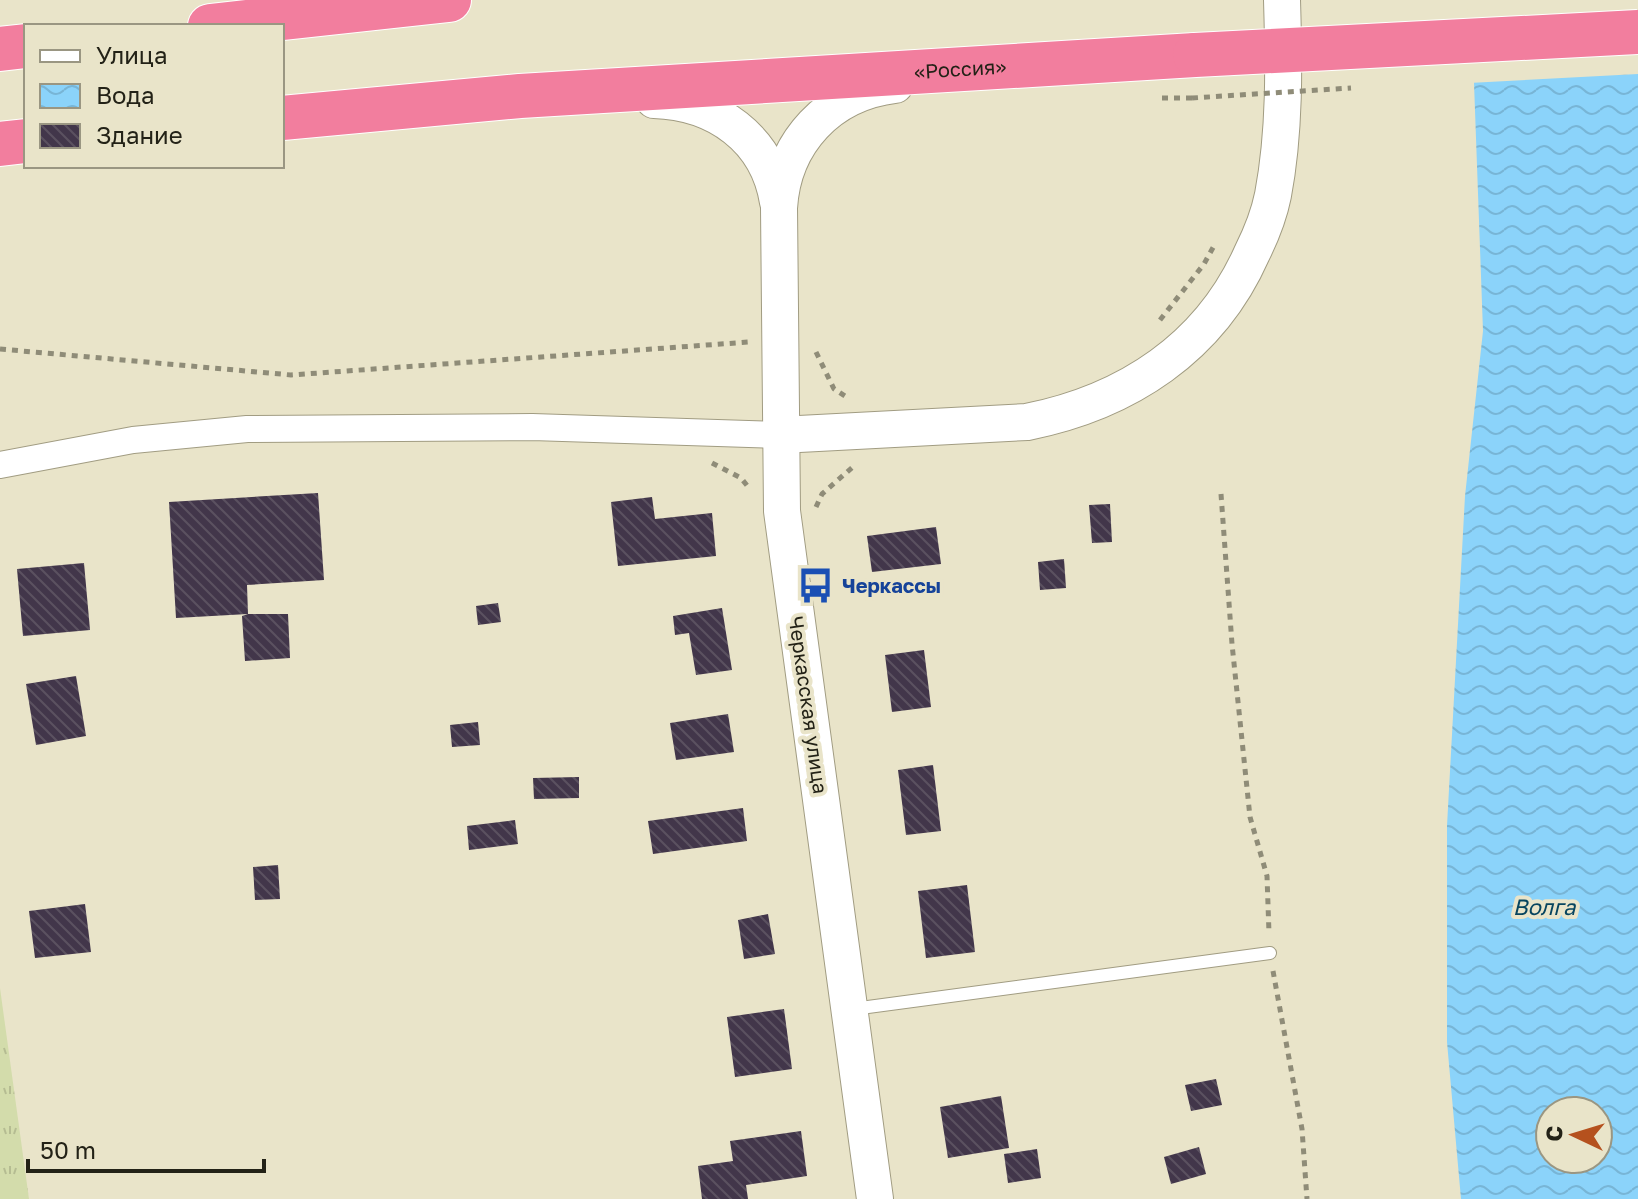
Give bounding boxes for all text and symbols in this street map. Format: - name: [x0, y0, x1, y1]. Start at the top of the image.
- legend: [24, 24, 284, 168]
- text: Улица: [96, 40, 168, 69]
- street label: «Россия»: [913, 53, 1007, 83]
- text: Вода: [96, 80, 155, 109]
- text: Здание: [96, 120, 183, 149]
- bus stop icon: Черкассы: [797, 567, 835, 605]
- place label: Черкассы: [842, 573, 941, 597]
- street label: Черкасская улица: [785, 614, 833, 795]
- water label: Волга: [1513, 893, 1577, 920]
- north arrow: [1534, 1095, 1614, 1175]
- scale bar: [28, 1123, 264, 1173]
- text: С: [1540, 1125, 1568, 1142]
- text: 50 m: [40, 1135, 96, 1164]

